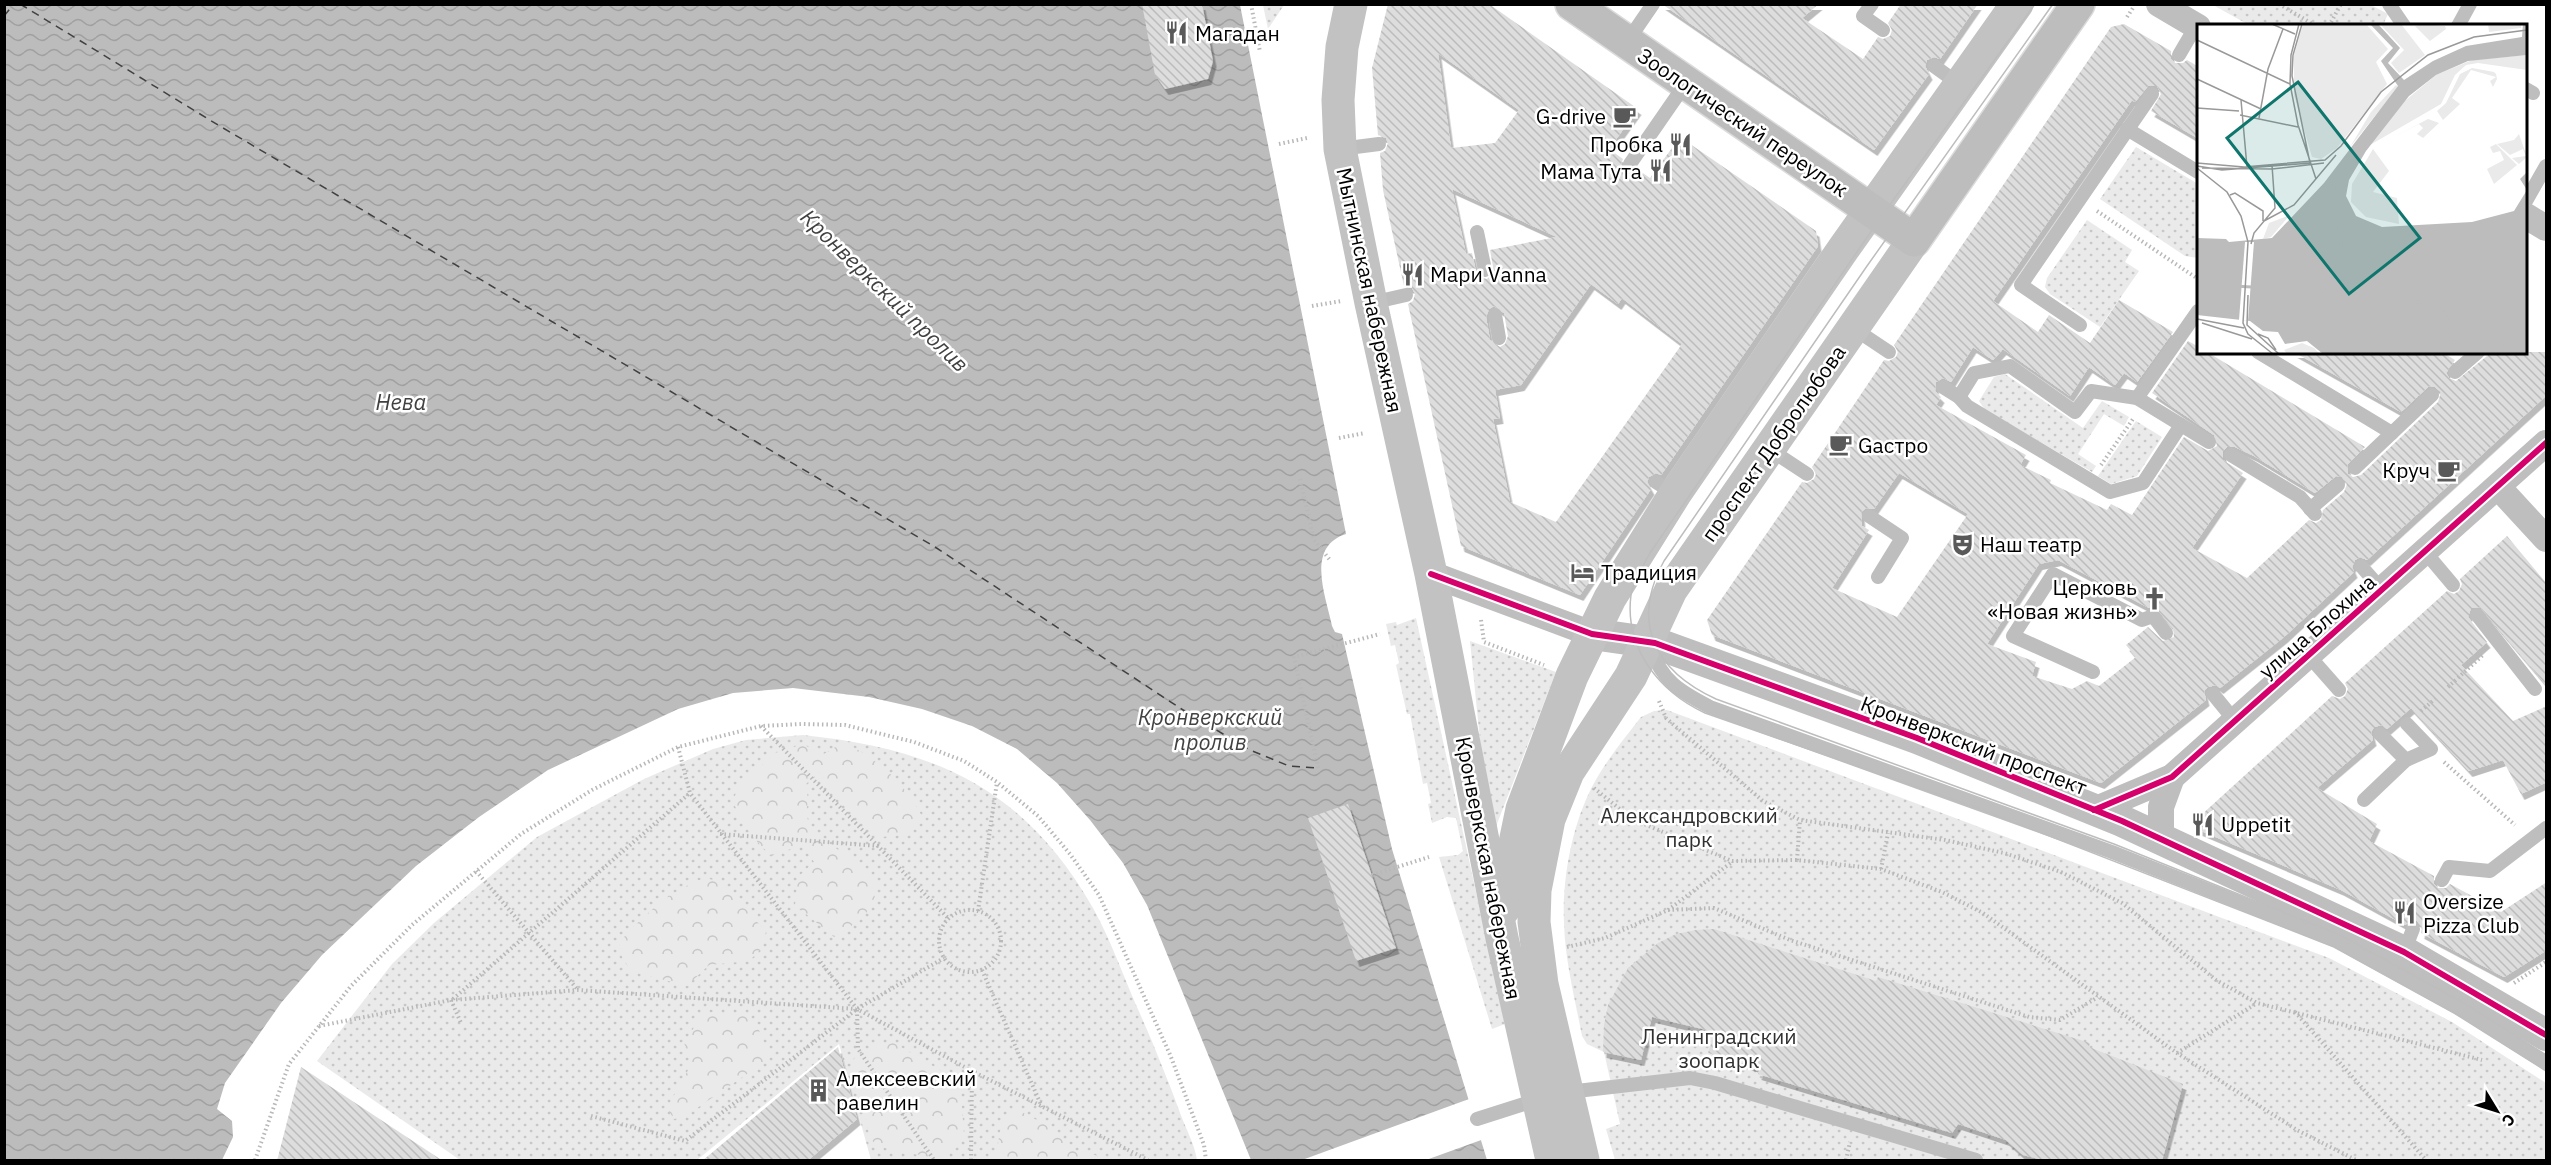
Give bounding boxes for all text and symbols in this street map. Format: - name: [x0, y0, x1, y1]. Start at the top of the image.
- place label: Магадан: [1195, 19, 1280, 47]
- restaurant icon: Магадан: [1164, 20, 1190, 46]
- inset map: [2197, 24, 2527, 354]
- street label: Зоологический переулок: [1632, 41, 1854, 203]
- place label: G-drive: [1536, 102, 1606, 130]
- cafe icon: G-drive: [1611, 103, 1637, 129]
- place label: Пробка: [1590, 130, 1663, 158]
- restaurant icon: Пробка: [1668, 131, 1694, 157]
- place label: Мама Тута: [1540, 157, 1642, 185]
- restaurant icon: Мама Тута: [1647, 158, 1673, 184]
- street label: Мытнинская набережная: [1330, 165, 1410, 415]
- water label: Кронверкский пролив: [795, 202, 975, 378]
- place label: Мари Vаnnа: [1430, 260, 1547, 288]
- restaurant icon: Мари Vаnnа: [1399, 261, 1425, 287]
- street label: проспект Добролюбова: [1694, 339, 1852, 547]
- water label: Нева: [376, 387, 426, 416]
- place label: Gастро: [1858, 431, 1928, 459]
- cafe icon: Gастро: [1827, 432, 1853, 458]
- place label: Круч: [2382, 456, 2430, 484]
- cafe icon: Круч: [2435, 457, 2461, 483]
- place label: Наш театр: [1980, 530, 2082, 558]
- theatre icon: Наш театр: [1949, 531, 1975, 557]
- place label: Традиция: [1601, 558, 1697, 586]
- hotel icon: Традиция: [1570, 559, 1596, 585]
- street label: улица Блохина: [2253, 567, 2381, 685]
- place label: Церковь «Новая жизнь»: [1988, 573, 2137, 625]
- church icon: Церковь «Новая жизнь»: [2142, 586, 2168, 612]
- street label: Кронверкский проспект: [1857, 689, 2091, 801]
- water label: Кронверкский пролив: [1138, 702, 1282, 756]
- street label: Кронверкская набережная: [1450, 734, 1528, 1002]
- park label: Александровский парк: [1600, 801, 1778, 853]
- place label: Uppetit: [2221, 810, 2291, 838]
- restaurant icon: Uppetit: [2190, 811, 2216, 837]
- place label: Oversize Pizza Club: [2423, 887, 2520, 939]
- restaurant icon: Oversize Pizza Club: [2392, 900, 2418, 926]
- park label: Ленинградский зоопарк: [1641, 1022, 1797, 1074]
- place label: Алексеевский равелин: [836, 1064, 976, 1116]
- building icon: Алексеевский равелин: [805, 1077, 831, 1103]
- north arrow: [2467, 1081, 2527, 1141]
- text: С: [2498, 1110, 2520, 1130]

